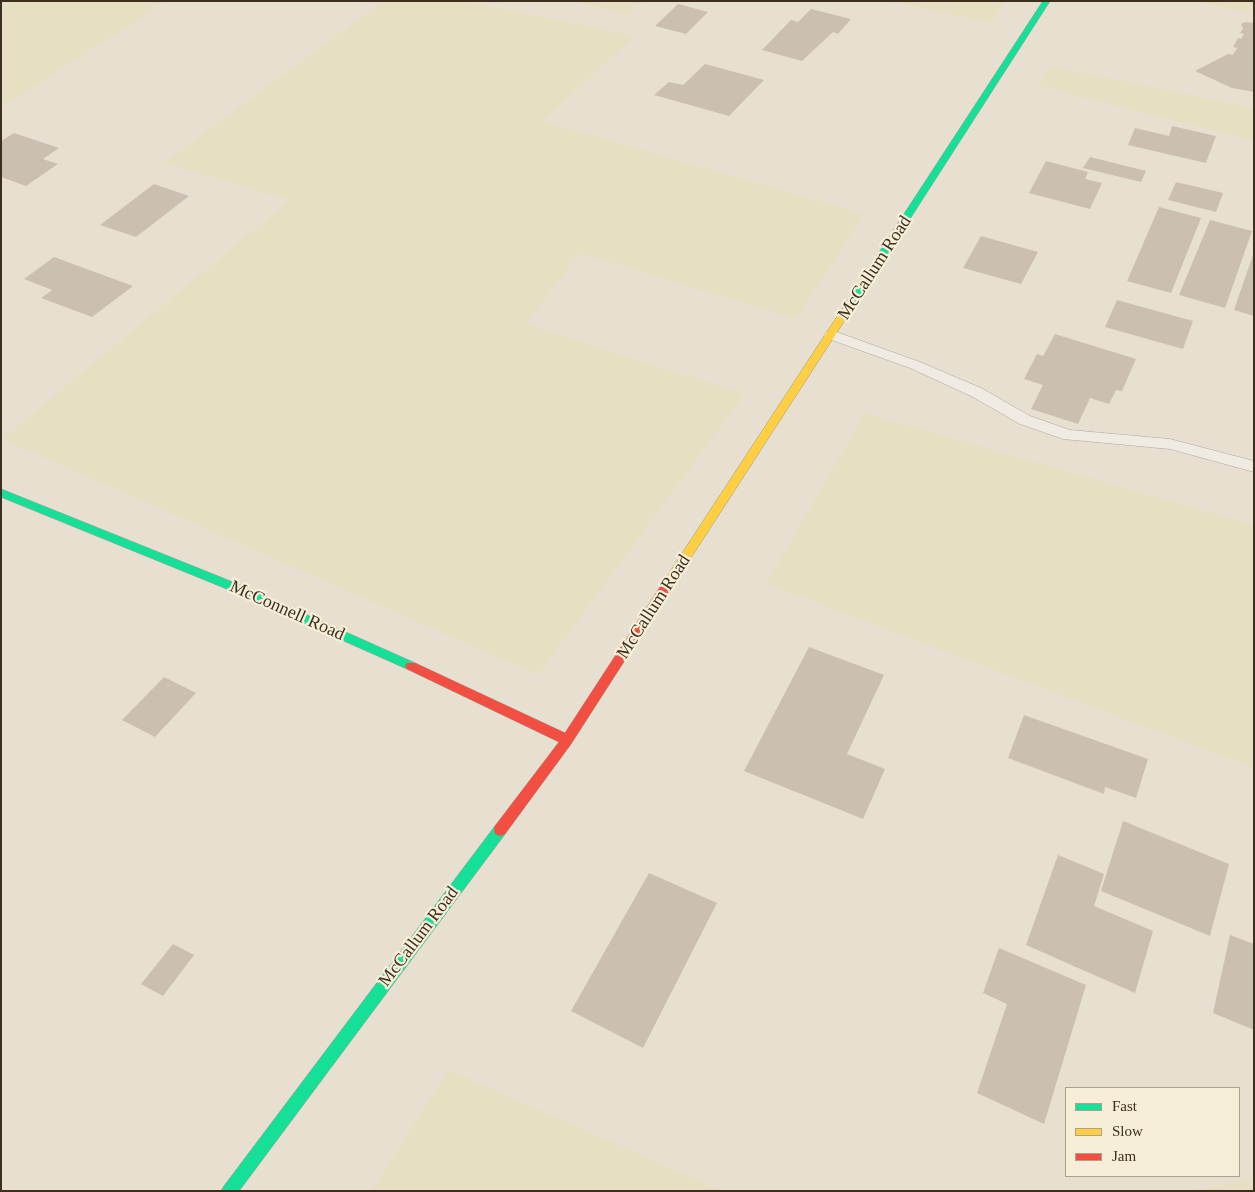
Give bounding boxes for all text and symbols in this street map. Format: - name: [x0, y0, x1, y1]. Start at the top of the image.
- street label: McCallum Road: [833, 212, 917, 324]
- street label: McCallum Road: [612, 551, 696, 663]
- street label: McConnell Road: [226, 576, 348, 646]
- street label: McCallum Road: [374, 883, 464, 991]
- legend: [1065, 1087, 1240, 1177]
- text: Fast: [1112, 1098, 1137, 1114]
- text: Slow: [1112, 1123, 1143, 1139]
- text: Jam: [1112, 1148, 1136, 1164]

